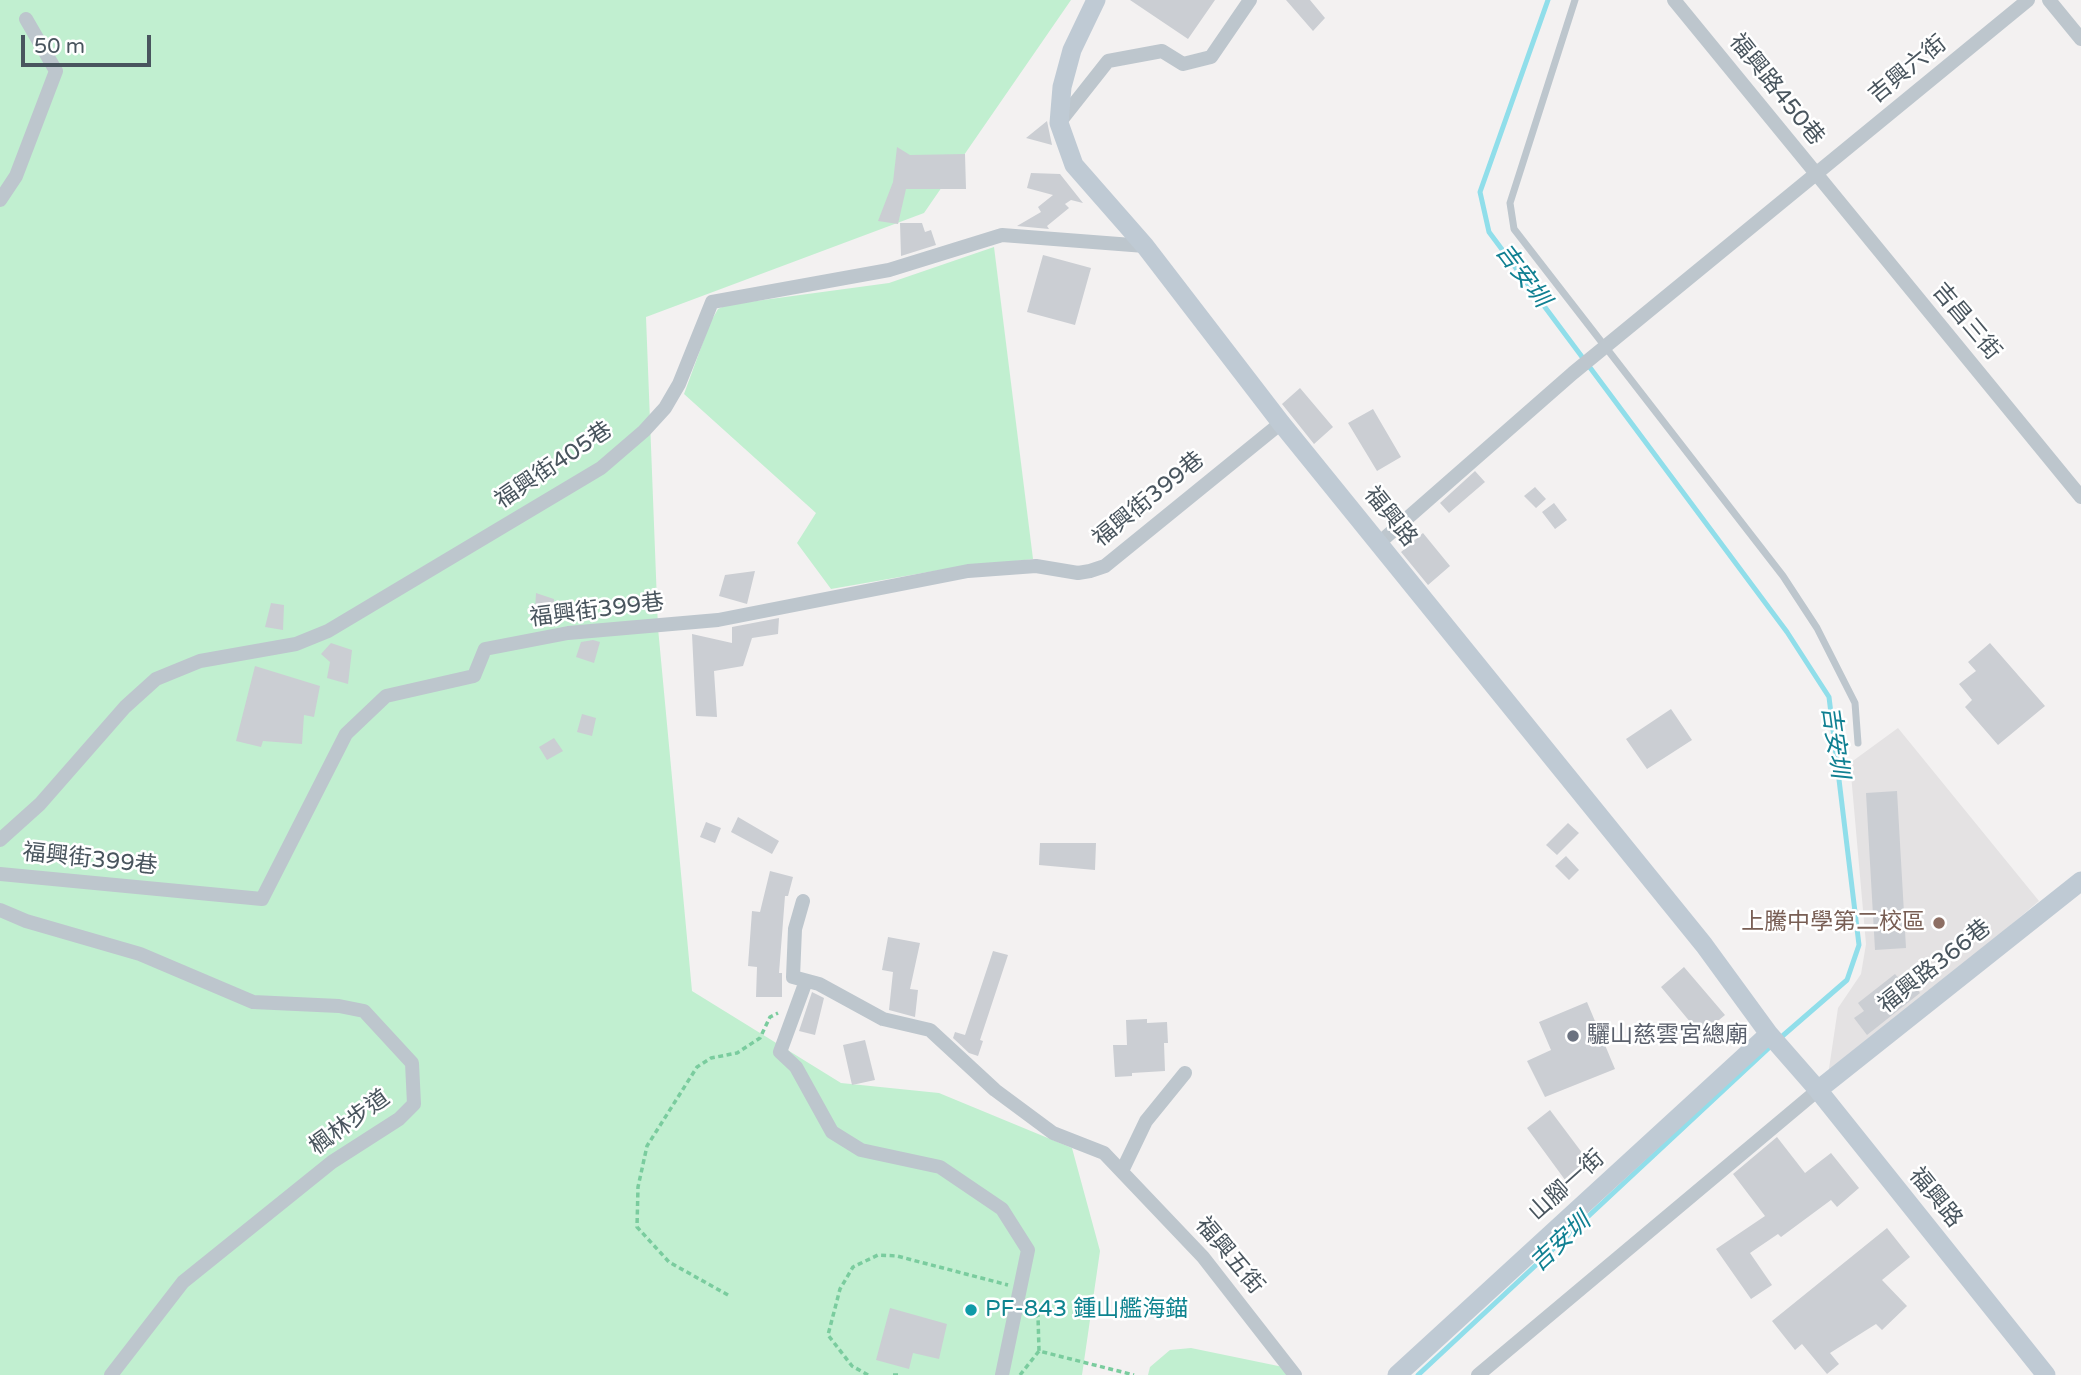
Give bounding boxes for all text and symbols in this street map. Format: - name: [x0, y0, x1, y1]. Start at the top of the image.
- scale bar: [24, 21, 154, 65]
- street label: 福興路450巷: [1723, 29, 1829, 151]
- street label: 吉興六街: [1864, 30, 1952, 110]
- text: 50 m: [34, 34, 85, 59]
- water label: 吉安圳: [1489, 239, 1555, 313]
- street label: 吉昌三街: [1926, 278, 2006, 366]
- street label: 福興街405巷: [490, 417, 618, 515]
- street label: 福興街399巷: [1088, 447, 1210, 553]
- street label: 福興路: [1358, 482, 1422, 552]
- street label: 福興街399巷: [528, 589, 666, 633]
- water label: 吉安圳: [1815, 704, 1853, 780]
- street label: 福興街399巷: [21, 839, 159, 881]
- place label: 上騰中學第二校區: [1741, 909, 1925, 937]
- street label: 福興路366巷: [1873, 914, 1997, 1020]
- marker: 上騰中學第二校區: [1931, 915, 1947, 931]
- place label: 驪山慈雲宮總廟: [1587, 1022, 1748, 1050]
- marker: 驪山慈雲宮總廟: [1565, 1028, 1581, 1044]
- street label: 楓林步道: [305, 1085, 395, 1161]
- street label: 山腳一街: [1524, 1145, 1610, 1227]
- street label: 福興路: [1903, 1163, 1967, 1233]
- water label: 吉安圳: [1525, 1208, 1597, 1278]
- street label: 福興五街: [1189, 1212, 1269, 1300]
- place label: PF-843 鍾山艦海錨: [985, 1296, 1188, 1324]
- marker: PF-843 鍾山艦海錨: [963, 1302, 979, 1318]

